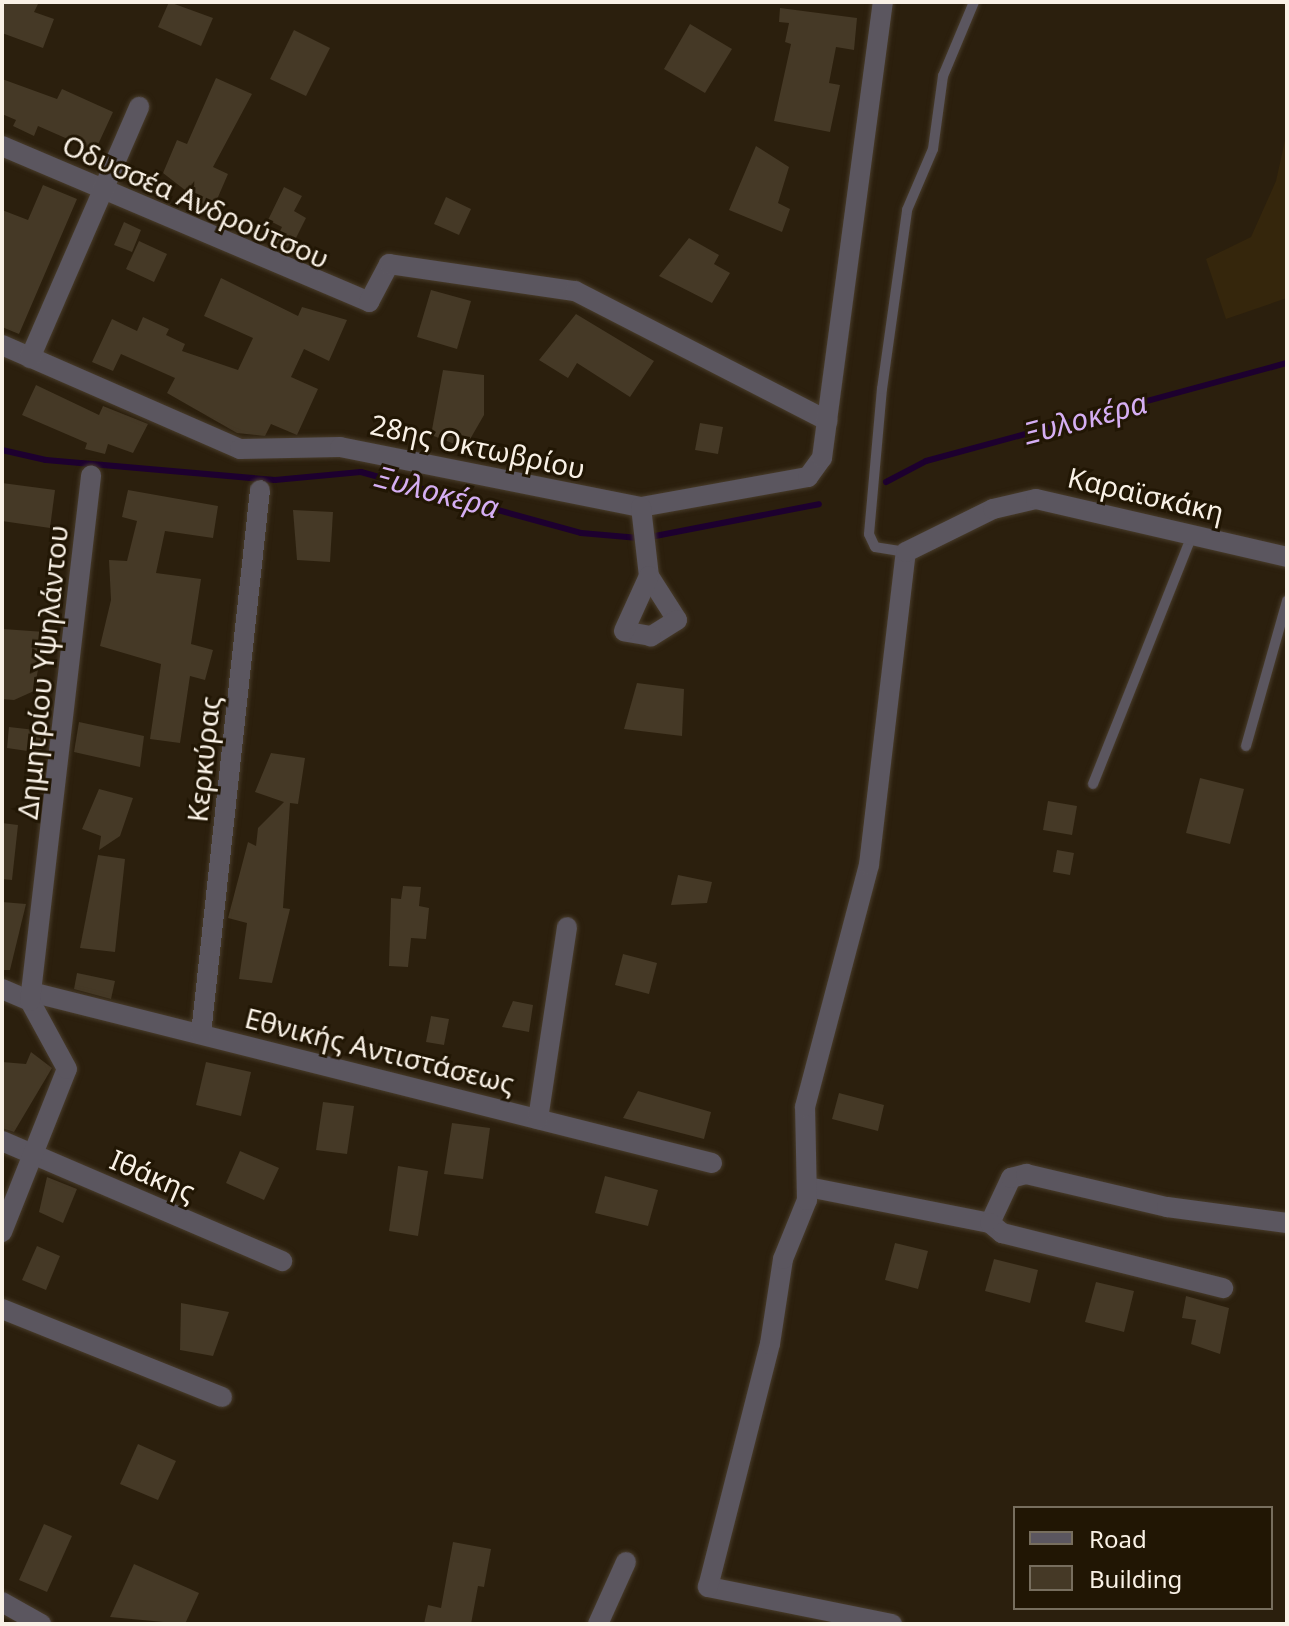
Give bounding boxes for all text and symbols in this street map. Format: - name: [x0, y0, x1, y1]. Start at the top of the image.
- street label: Οδυσσέα Ανδρούτσου: [58, 127, 334, 275]
- water label: Ξυλοκέρα: [1019, 384, 1151, 452]
- street label: 28ης Οκτωβρίου: [368, 407, 588, 485]
- water label: Ξυλοκέρα: [371, 458, 503, 526]
- street label: Καραϊσκάκη: [1065, 460, 1227, 528]
- street label: Δημητρίου Υψηλάντου: [10, 523, 74, 821]
- street label: Κερκύρας: [180, 694, 226, 824]
- street label: Εθνικής Αντιστάσεως: [242, 1000, 518, 1100]
- street label: Ιθάκης: [105, 1142, 201, 1208]
- legend: [1013, 1506, 1273, 1610]
- text: Road: [1089, 1522, 1147, 1555]
- text: Building: [1089, 1562, 1182, 1595]

